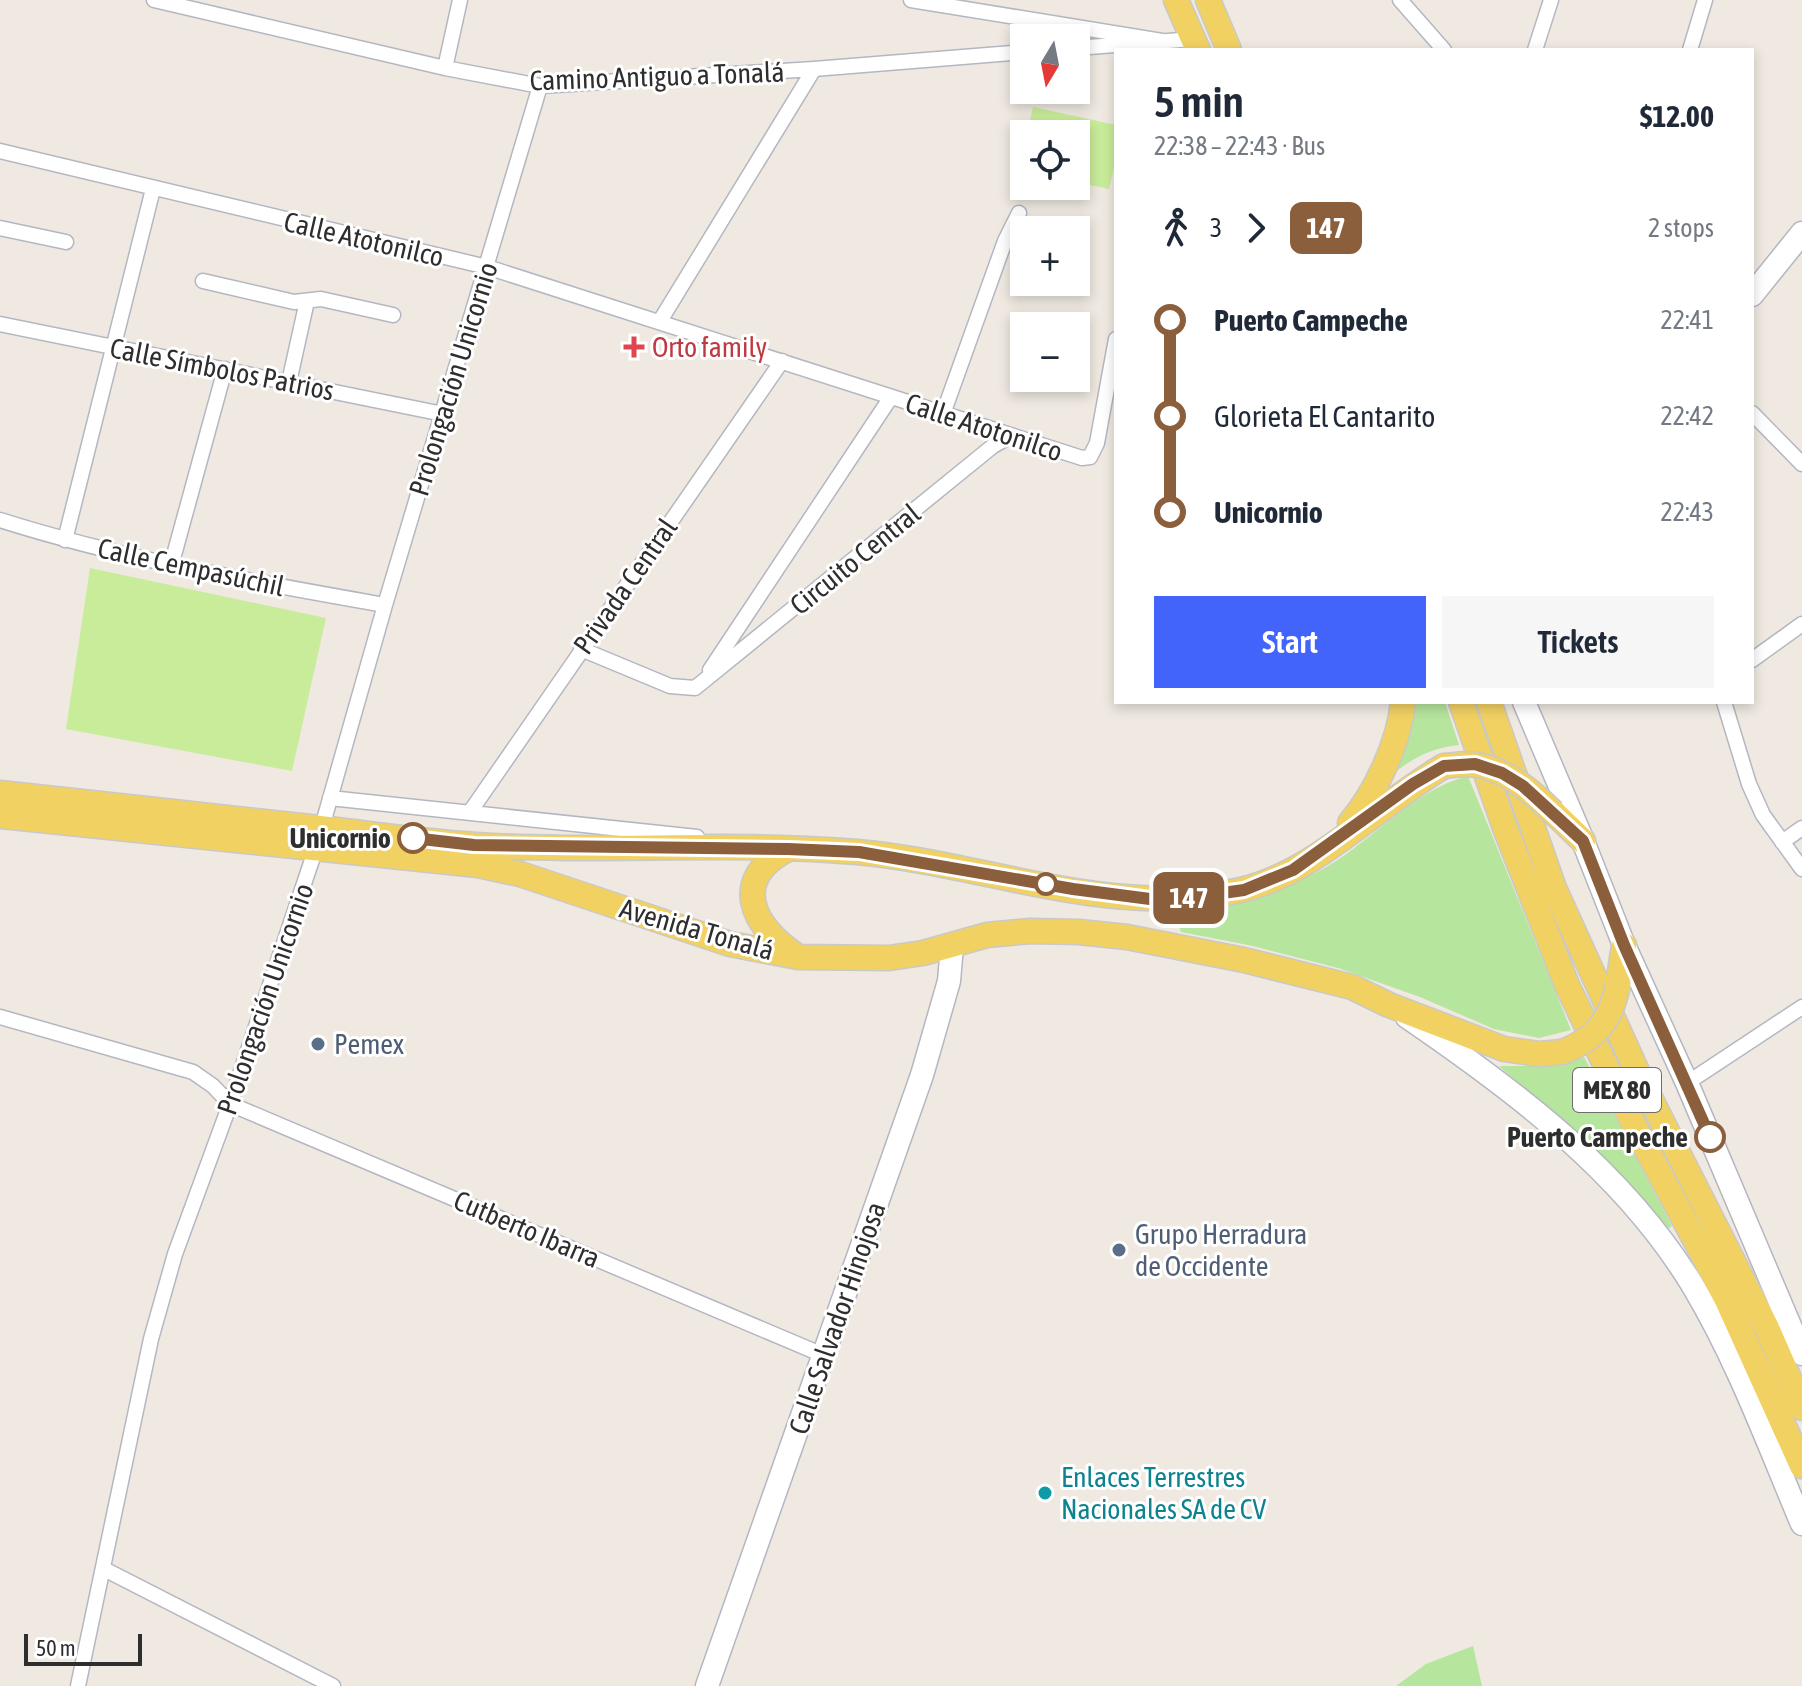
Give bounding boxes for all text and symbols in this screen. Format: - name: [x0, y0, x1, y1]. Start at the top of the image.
- north arrow: [1010, 24, 1090, 104]
- map controls: [1010, 24, 1090, 392]
- street label: Camino Antiguo a Tonalá: [529, 56, 785, 96]
- text: 5 min: [1154, 76, 1244, 126]
- text: $12.00: [1640, 99, 1714, 133]
- button: locate: [1010, 120, 1090, 200]
- text: 22:38 – 22:43 · Bus: [1154, 131, 1325, 161]
- street label: Calle Atotonilco: [281, 205, 447, 273]
- icon: walk: [1154, 206, 1198, 250]
- icon: forward: [1234, 206, 1278, 250]
- text: 147: [1306, 212, 1346, 244]
- text: 3: [1210, 213, 1222, 243]
- text: 2 stops: [1648, 213, 1714, 243]
- button: +: [1010, 216, 1090, 296]
- street label: Prolongación Unicornio: [402, 258, 504, 500]
- text: Puerto Campeche: [1214, 303, 1408, 337]
- text: 22:41: [1660, 305, 1714, 335]
- button: −: [1010, 312, 1090, 392]
- place label: Orto family: [652, 331, 767, 363]
- street label: Calle Símbolos Patrios: [107, 332, 337, 406]
- marker: Orto family: [623, 336, 645, 358]
- street label: Calle Atotonilco: [902, 387, 1066, 467]
- text: Glorieta El Cantarito: [1214, 399, 1435, 433]
- text: 22:42: [1660, 401, 1714, 431]
- text: Unicornio: [1214, 495, 1323, 529]
- street label: Circuito Central: [784, 497, 927, 621]
- text: 22:43: [1660, 497, 1714, 527]
- street label: Privada Central: [567, 512, 684, 660]
- street label: Calle Cempasúchil: [95, 532, 288, 602]
- button: Start: [1154, 596, 1426, 688]
- button: Tickets: [1442, 596, 1714, 688]
- place label: Unicornio: [289, 822, 391, 854]
- marker: Unicornio: [398, 823, 428, 853]
- line badge: 147: [1143, 872, 1235, 924]
- unlabelled marker: [1035, 873, 1057, 895]
- street label: Prolongación Unicornio: [210, 879, 320, 1119]
- text: 147: [1169, 882, 1209, 914]
- street label: Avenida Tonalá: [616, 892, 778, 966]
- place label: Pemex: [334, 1028, 404, 1060]
- marker: Pemex: [309, 1035, 327, 1053]
- road number: MEX 80: [1573, 1068, 1661, 1112]
- place label: Puerto Campeche: [1507, 1121, 1688, 1153]
- marker: Puerto Campeche: [1695, 1122, 1725, 1152]
- street label: Cutberto Ibarra: [449, 1184, 605, 1274]
- street label: Calle Salvador Hinojosa: [782, 1198, 892, 1438]
- place label: Grupo Herradura de Occidente: [1135, 1218, 1307, 1282]
- marker: Grupo Herradura de Occidente: [1110, 1241, 1128, 1259]
- place label: Enlaces Terrestres Nacionales SA de CV: [1061, 1461, 1266, 1525]
- marker: Enlaces Terrestres Nacionales SA de CV: [1036, 1484, 1054, 1502]
- scale bar: [24, 1630, 142, 1666]
- text: 50 m: [36, 1635, 76, 1661]

